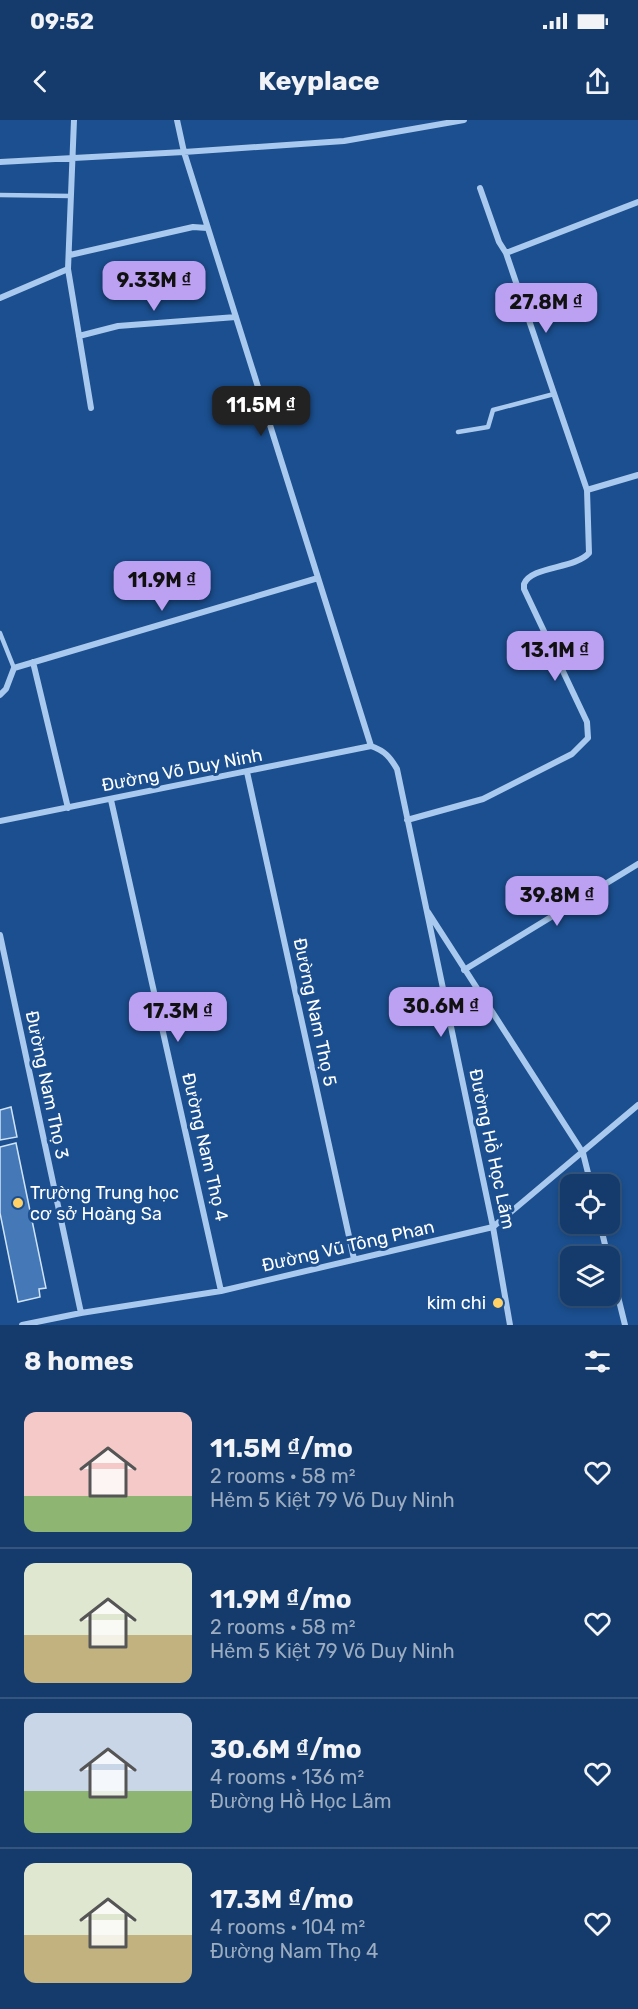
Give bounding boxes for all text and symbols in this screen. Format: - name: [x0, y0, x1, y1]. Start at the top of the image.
- text: 09:52: [30, 8, 94, 35]
- icon: back: [24, 65, 57, 98]
- text: Keyplace: [258, 65, 380, 97]
- icon: share: [581, 65, 614, 98]
- pin: 9.33M ₫: [99, 261, 209, 312]
- text: 9.33M ₫: [117, 268, 191, 292]
- pin: 27.8M ₫: [491, 283, 601, 334]
- text: 27.8M ₫: [509, 290, 583, 314]
- pin: 11.5M ₫: [206, 386, 316, 437]
- text: 11.5M ₫: [226, 393, 296, 417]
- pin: 11.9M ₫: [107, 561, 217, 612]
- text: 11.9M ₫: [128, 568, 196, 592]
- pin: 13.1M ₫: [500, 631, 610, 682]
- text: 13.1M ₫: [521, 638, 589, 662]
- street label: Đường Võ Duy Ninh: [100, 744, 264, 796]
- pin: 39.8M ₫: [502, 876, 612, 927]
- text: 39.8M ₫: [519, 883, 595, 907]
- street label: Đường Nam Thọ 5: [289, 936, 341, 1088]
- pin: 30.6M ₫: [386, 987, 496, 1038]
- pin: 17.3M ₫: [123, 992, 233, 1043]
- text: 30.6M ₫: [403, 994, 479, 1018]
- text: 17.3M ₫: [143, 999, 213, 1023]
- street label: Đường Nam Thọ 3: [21, 1009, 73, 1161]
- street label: Đường Hồ Học Lãm: [464, 1067, 521, 1231]
- street label: Đường Nam Thọ 4: [177, 1071, 233, 1223]
- map controls: [560, 1174, 620, 1306]
- button: locate: [560, 1174, 620, 1234]
- place label: Trường Trung học cơ sở Hoàng Sa: [30, 1182, 179, 1225]
- marker: Trường Trung học cơ sở Hoàng Sa: [11, 1196, 25, 1210]
- street label: Đường Vũ Tông Phan: [260, 1215, 436, 1277]
- button: layers: [560, 1246, 620, 1306]
- place label: kim chi: [427, 1292, 486, 1314]
- marker: kim chi: [491, 1296, 505, 1310]
- icon: filters: [581, 1345, 614, 1378]
- text: 8 homes: [24, 1346, 134, 1377]
- text: 11.5M ₫/mo: [210, 1433, 353, 1464]
- icon: home: [72, 1436, 144, 1508]
- icon: heart: [581, 1456, 614, 1489]
- text: 2 rooms · 58 m²: [210, 1464, 356, 1488]
- text: Hẻm 5 Kiệt 79 Võ Duy Ninh: [210, 1488, 455, 1512]
- text: 11.9M ₫/mo: [210, 1584, 352, 1615]
- icon: home: [72, 1587, 144, 1659]
- icon: heart: [581, 1607, 614, 1640]
- text: 2 rooms · 58 m²: [210, 1615, 356, 1639]
- text: Hẻm 5 Kiệt 79 Võ Duy Ninh: [210, 1639, 455, 1663]
- text: 30.6M ₫/mo: [210, 1734, 362, 1765]
- icon: home: [72, 1737, 144, 1809]
- icon: heart: [581, 1757, 614, 1790]
- text: 4 rooms · 136 m²: [210, 1765, 364, 1789]
- text: Đường Hồ Học Lãm: [210, 1789, 392, 1813]
- text: 17.3M ₫/mo: [210, 1884, 354, 1915]
- icon: home: [72, 1887, 144, 1959]
- icon: heart: [581, 1907, 614, 1940]
- text: 4 rooms · 104 m²: [210, 1915, 365, 1939]
- text: Đường Nam Thọ 4: [210, 1939, 378, 1963]

